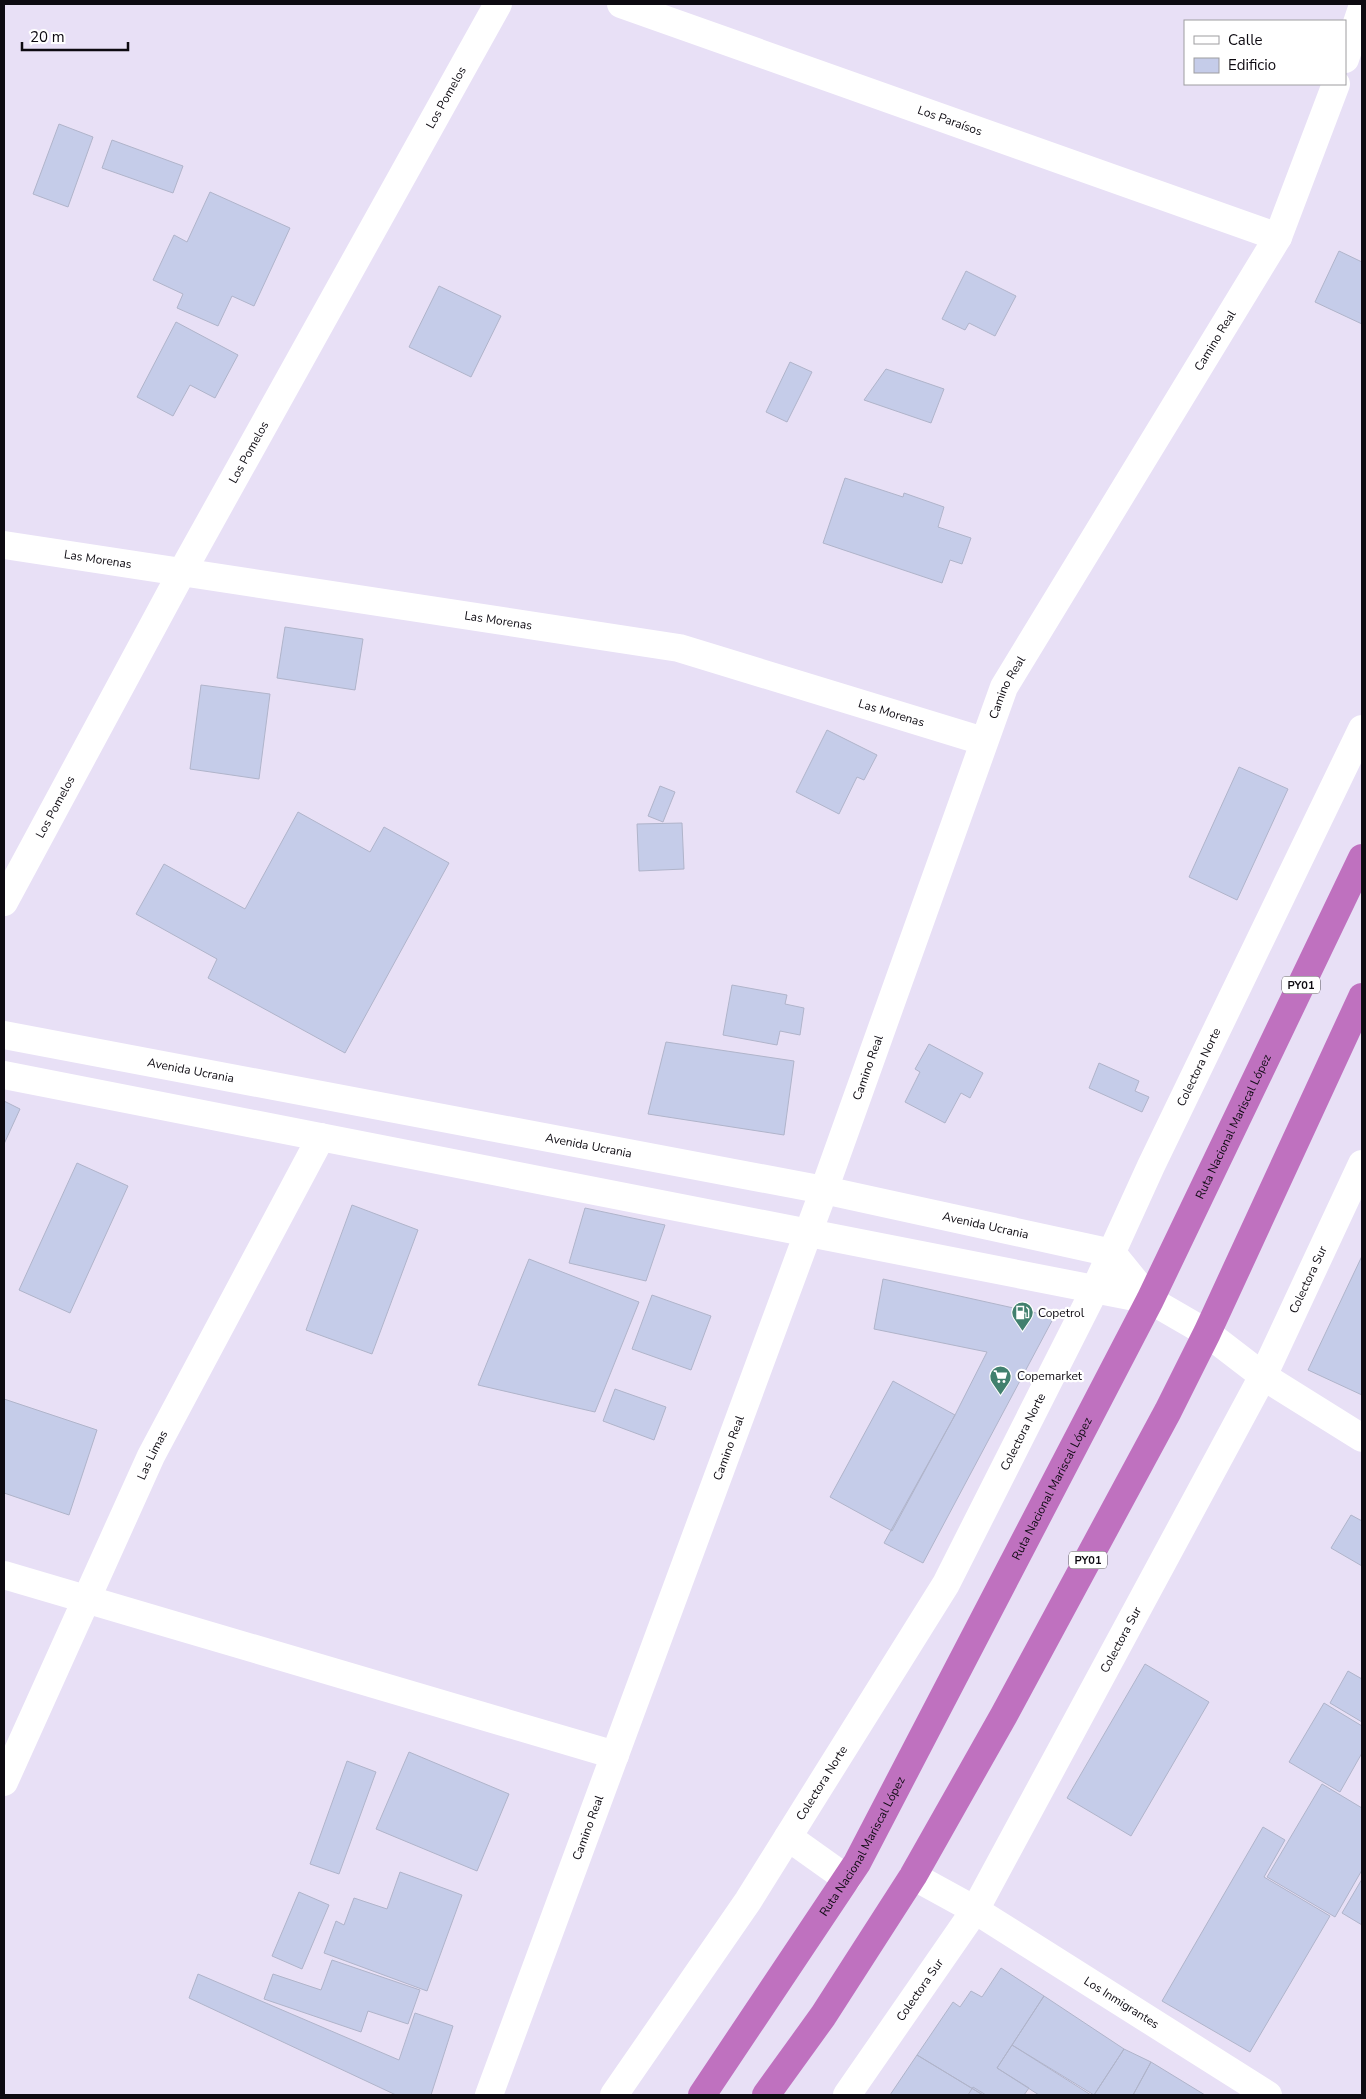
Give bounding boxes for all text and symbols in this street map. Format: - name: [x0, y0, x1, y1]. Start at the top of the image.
- scale bar: [22, 20, 129, 52]
- legend: [1184, 20, 1346, 85]
- text: 20 m: [30, 27, 65, 47]
- text: Calle: [1228, 30, 1263, 50]
- text: Edificio: [1228, 55, 1276, 75]
- street label: Los Pomelos: [422, 63, 470, 131]
- street label: Los Paraísos: [915, 102, 985, 140]
- street label: Camino Real: [1190, 307, 1240, 374]
- street label: Los Pomelos: [225, 418, 272, 486]
- street label: Las Morenas: [63, 546, 133, 572]
- street label: Las Morenas: [463, 607, 533, 634]
- street label: Camino Real: [985, 653, 1029, 721]
- street label: Las Morenas: [856, 695, 927, 731]
- street label: Los Pomelos: [32, 773, 79, 841]
- road number: PY01: [1282, 976, 1320, 994]
- street label: Colectora Norte: [1173, 1025, 1224, 1109]
- street label: Camino Real: [849, 1032, 887, 1102]
- street label: Ruta Nacional Mariscal López: [1192, 1051, 1275, 1202]
- street label: Avenida Ucrania: [146, 1054, 235, 1086]
- street label: Avenida Ucrania: [544, 1129, 633, 1162]
- street label: Avenida Ucrania: [941, 1208, 1030, 1243]
- street label: Colectora Sur: [1285, 1243, 1331, 1316]
- fuel station icon: Copetrol: [1010, 1301, 1034, 1332]
- place label: Copetrol: [1038, 1305, 1085, 1321]
- supermarket icon: Copemarket: [989, 1364, 1013, 1395]
- place label: Copemarket: [1017, 1368, 1083, 1384]
- street label: Colectora Norte: [997, 1390, 1049, 1473]
- street label: Camino Real: [709, 1413, 748, 1483]
- street label: Ruta Nacional Mariscal López: [1008, 1414, 1096, 1563]
- street label: Las Limas: [133, 1427, 171, 1482]
- road number: PY01: [1069, 1552, 1107, 1568]
- street label: Colectora Sur: [1096, 1603, 1145, 1676]
- street label: Colectora Norte: [792, 1743, 851, 1823]
- street label: Ruta Nacional Mariscal López: [816, 1773, 909, 1919]
- street label: Camino Real: [569, 1793, 607, 1862]
- street label: Colectora Sur: [893, 1955, 948, 2024]
- street label: Los Inmigrantes: [1081, 1973, 1162, 2032]

